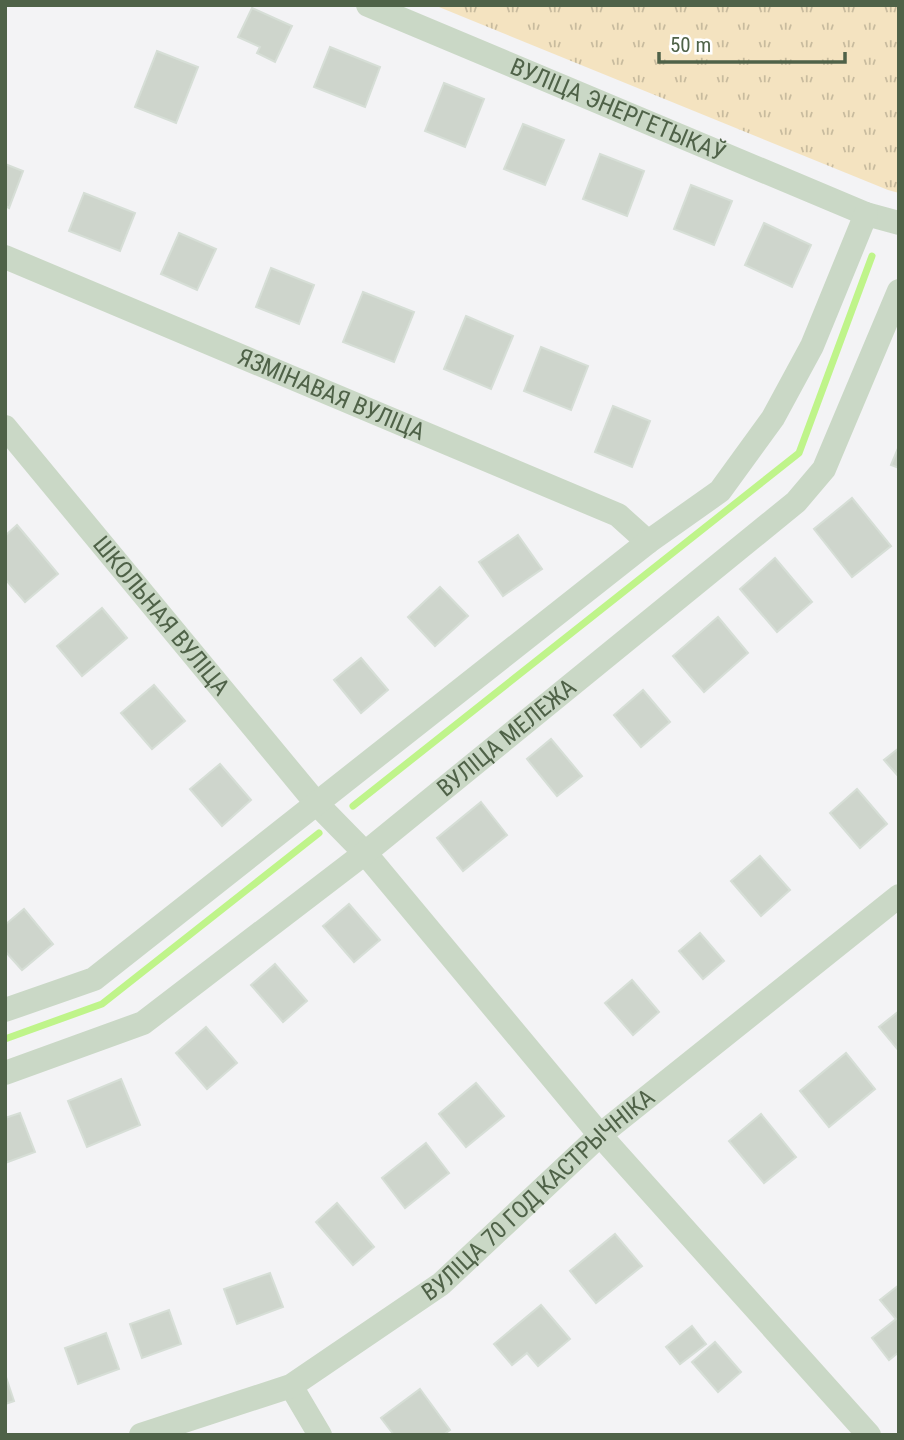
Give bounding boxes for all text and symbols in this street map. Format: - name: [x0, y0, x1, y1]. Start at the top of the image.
- scale bar: [659, 21, 844, 65]
- text: 50 m: [670, 33, 711, 57]
- street label: ВУЛІЦА ЭНЕРГЕТЫКАЎ: [506, 52, 730, 167]
- street label: ЯЗМІНАВАЯ ВУЛІЦА: [233, 343, 429, 446]
- street label: ШКОЛЬНАЯ ВУЛІЦА: [87, 530, 235, 701]
- street label: ВУЛІЦА МЕЛЕЖА: [432, 673, 582, 802]
- street label: ВУЛІЦА 70 ГОД КАСТРЫЧНІКА: [417, 1083, 660, 1307]

